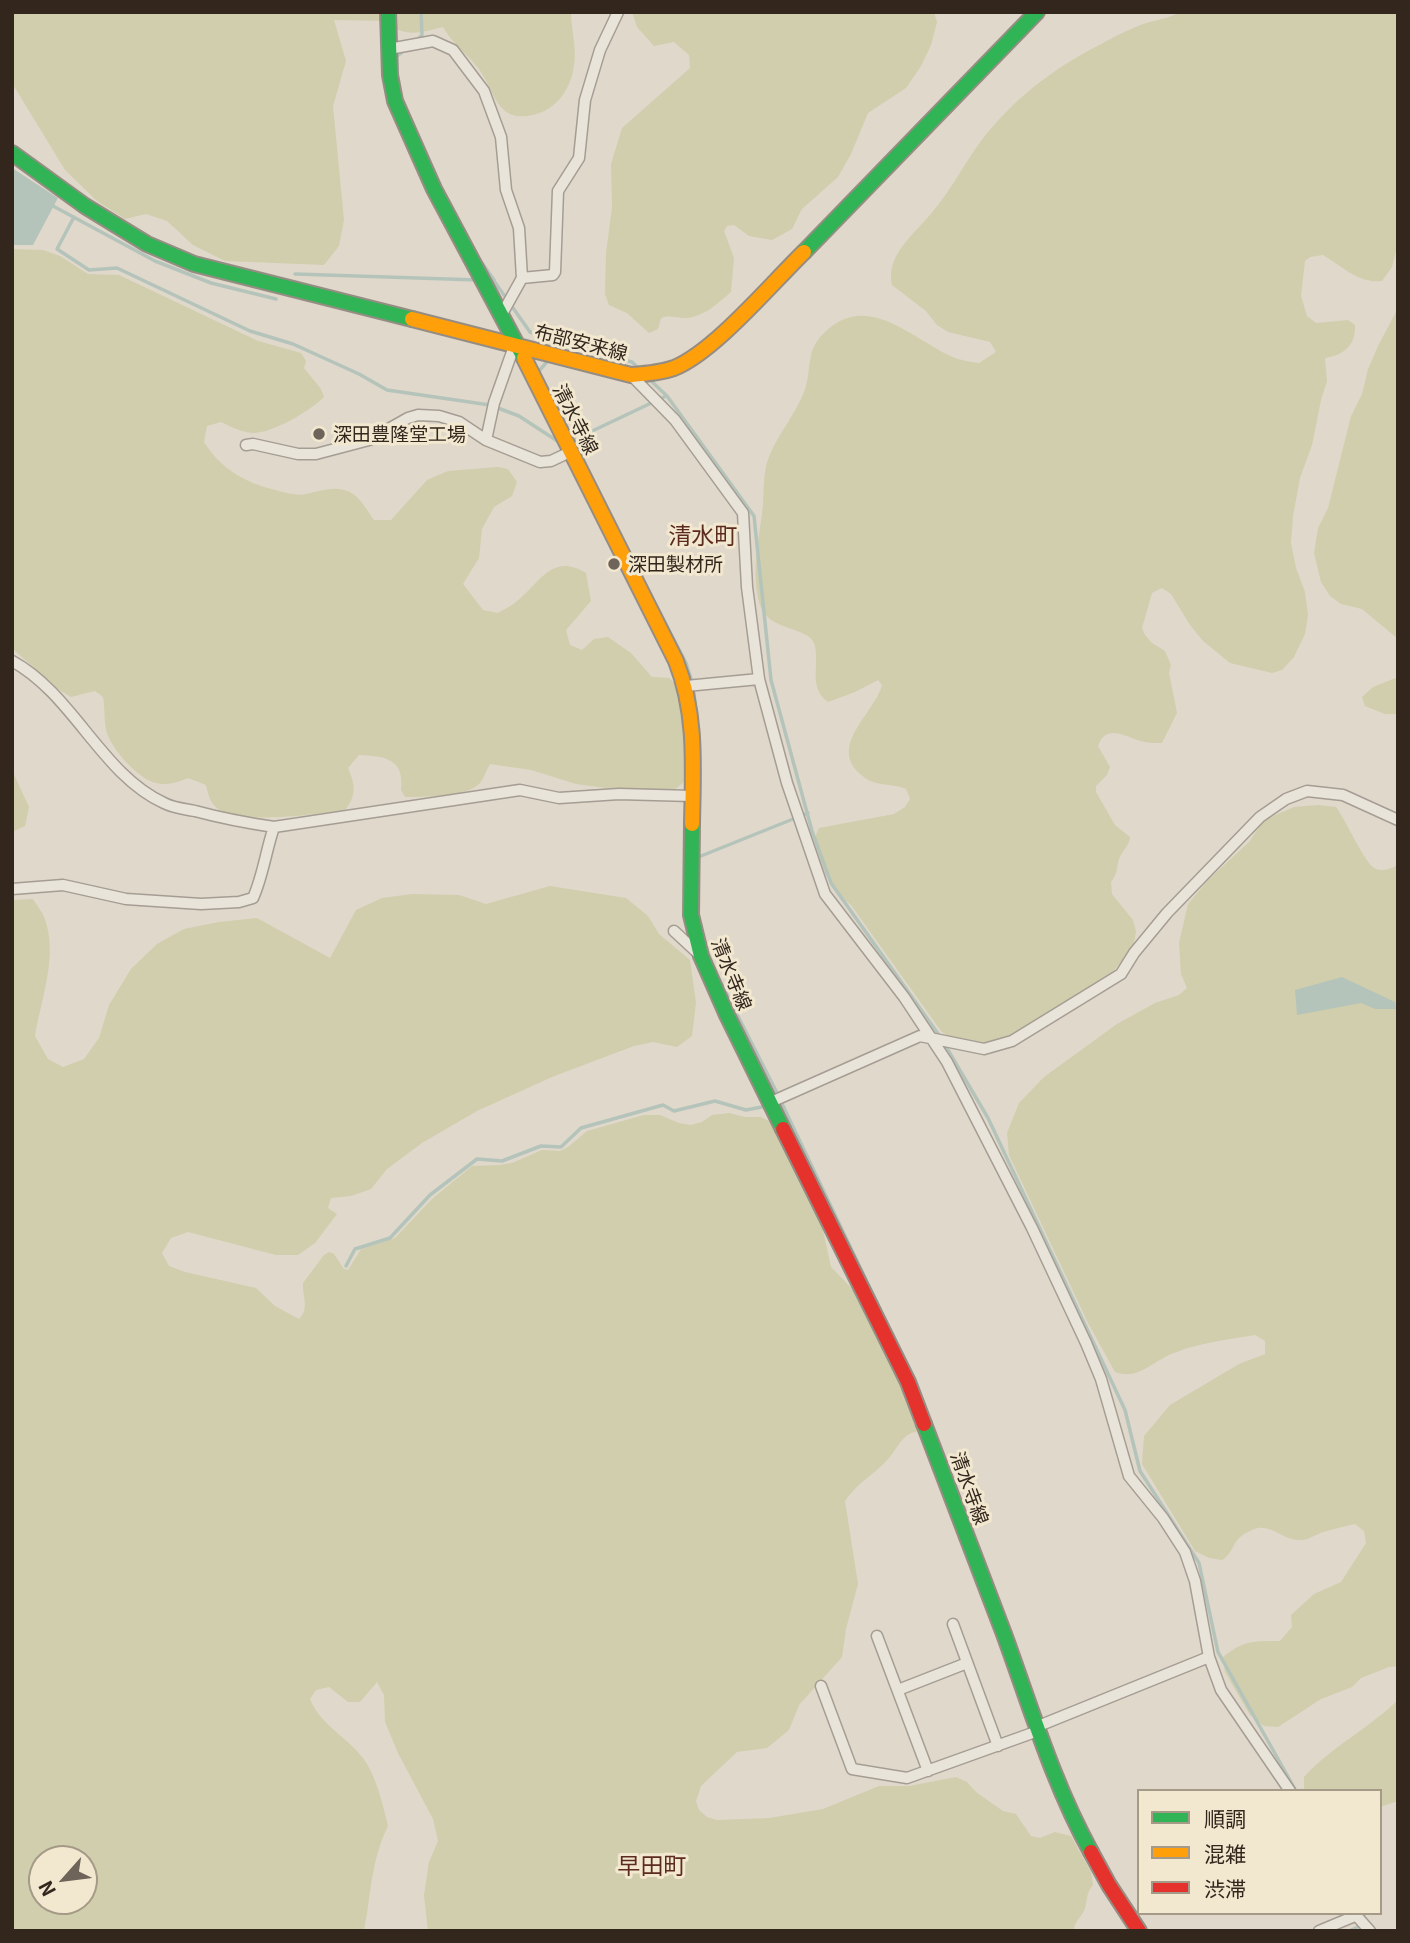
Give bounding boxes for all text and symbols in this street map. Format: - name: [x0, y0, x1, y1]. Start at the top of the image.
- street label: 布部安来線: [532, 319, 630, 365]
- street label: 清水寺線: [549, 380, 603, 458]
- place label: 深田豊隆堂工場: [333, 423, 466, 445]
- marker: 深田豊隆堂工場: [311, 426, 327, 442]
- district label: 清水町: [669, 521, 737, 549]
- place label: 深田製材所: [628, 553, 723, 575]
- marker: 深田製材所: [606, 556, 622, 572]
- street label: 清水寺線: [707, 934, 757, 1014]
- street label: 清水寺線: [946, 1448, 994, 1528]
- legend: [1137, 1789, 1382, 1915]
- text: 順調: [1204, 1803, 1246, 1833]
- text: 混雑: [1204, 1838, 1246, 1868]
- north arrow: [28, 1845, 98, 1915]
- district label: 早田町: [618, 1851, 686, 1879]
- text: 渋滞: [1204, 1873, 1246, 1903]
- text: N: [31, 1877, 61, 1902]

